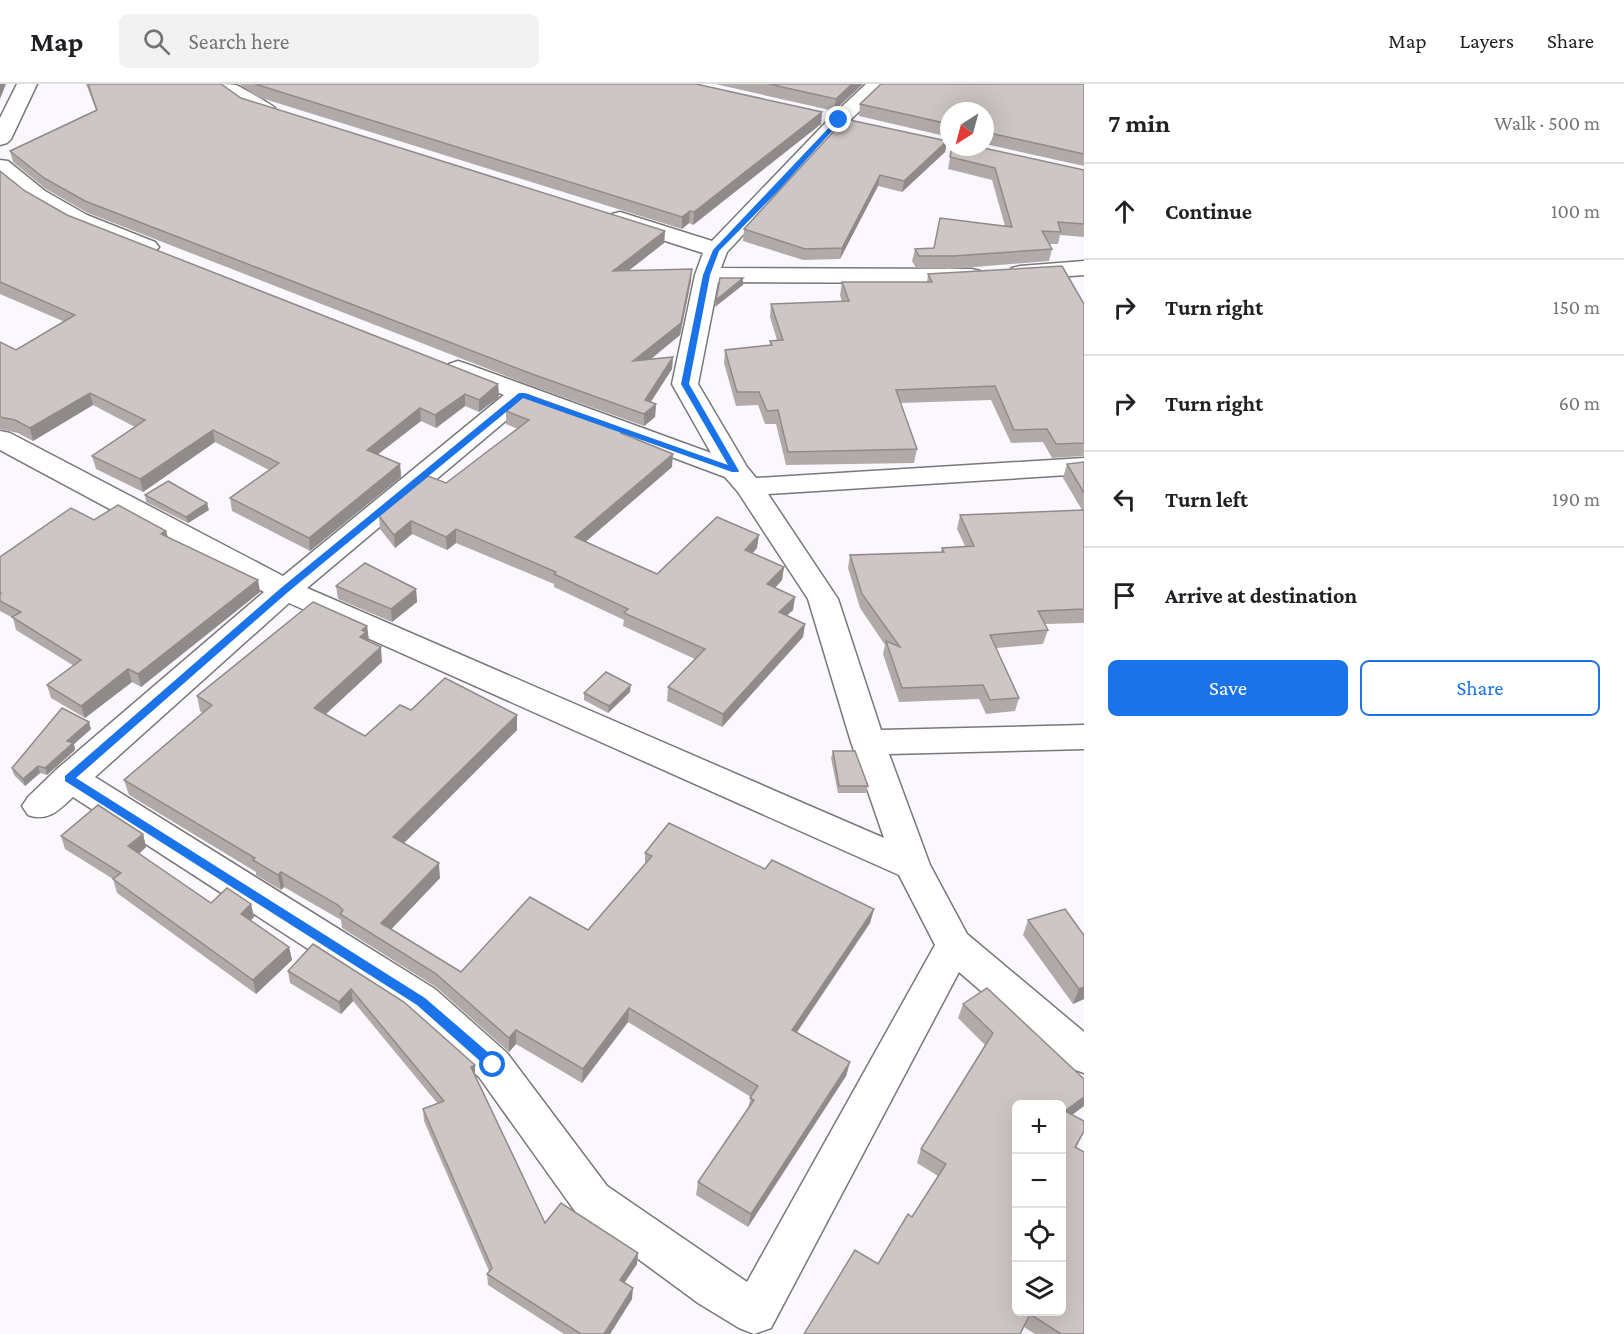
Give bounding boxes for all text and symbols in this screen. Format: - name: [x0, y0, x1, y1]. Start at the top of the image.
- search box: [119, 14, 539, 68]
- icon: search: [140, 25, 173, 58]
- text: Map: [30, 26, 83, 57]
- text: Search here: [188, 29, 289, 54]
- text: Map: [1388, 29, 1427, 53]
- text: Layers: [1460, 29, 1514, 53]
- text: Share: [1547, 29, 1594, 53]
- north arrow: [940, 102, 994, 156]
- route end: [825, 106, 851, 132]
- text: 7 min: [1108, 109, 1170, 138]
- text: Walk · 500 m: [1494, 112, 1600, 134]
- icon: ahead: [1108, 195, 1141, 228]
- text: Continue: [1165, 199, 1252, 224]
- text: 100 m: [1551, 200, 1600, 222]
- icon: right: [1108, 291, 1141, 324]
- text: Turn right: [1165, 295, 1263, 320]
- text: 150 m: [1553, 296, 1600, 318]
- icon: right: [1108, 387, 1141, 420]
- text: Turn right: [1165, 391, 1263, 416]
- text: 60 m: [1559, 392, 1600, 414]
- icon: left: [1108, 483, 1141, 516]
- text: Turn left: [1165, 487, 1248, 512]
- text: 190 m: [1552, 488, 1600, 510]
- icon: arrive: [1108, 579, 1141, 612]
- text: Arrive at destination: [1165, 583, 1357, 608]
- button: Save: [1108, 660, 1348, 716]
- button: Share: [1360, 660, 1600, 716]
- route start: [479, 1051, 505, 1077]
- map controls: [1012, 1100, 1066, 1316]
- button: +: [1012, 1100, 1066, 1154]
- button: −: [1012, 1154, 1066, 1208]
- button: locate: [1012, 1208, 1066, 1262]
- button: layers: [1012, 1262, 1066, 1316]

